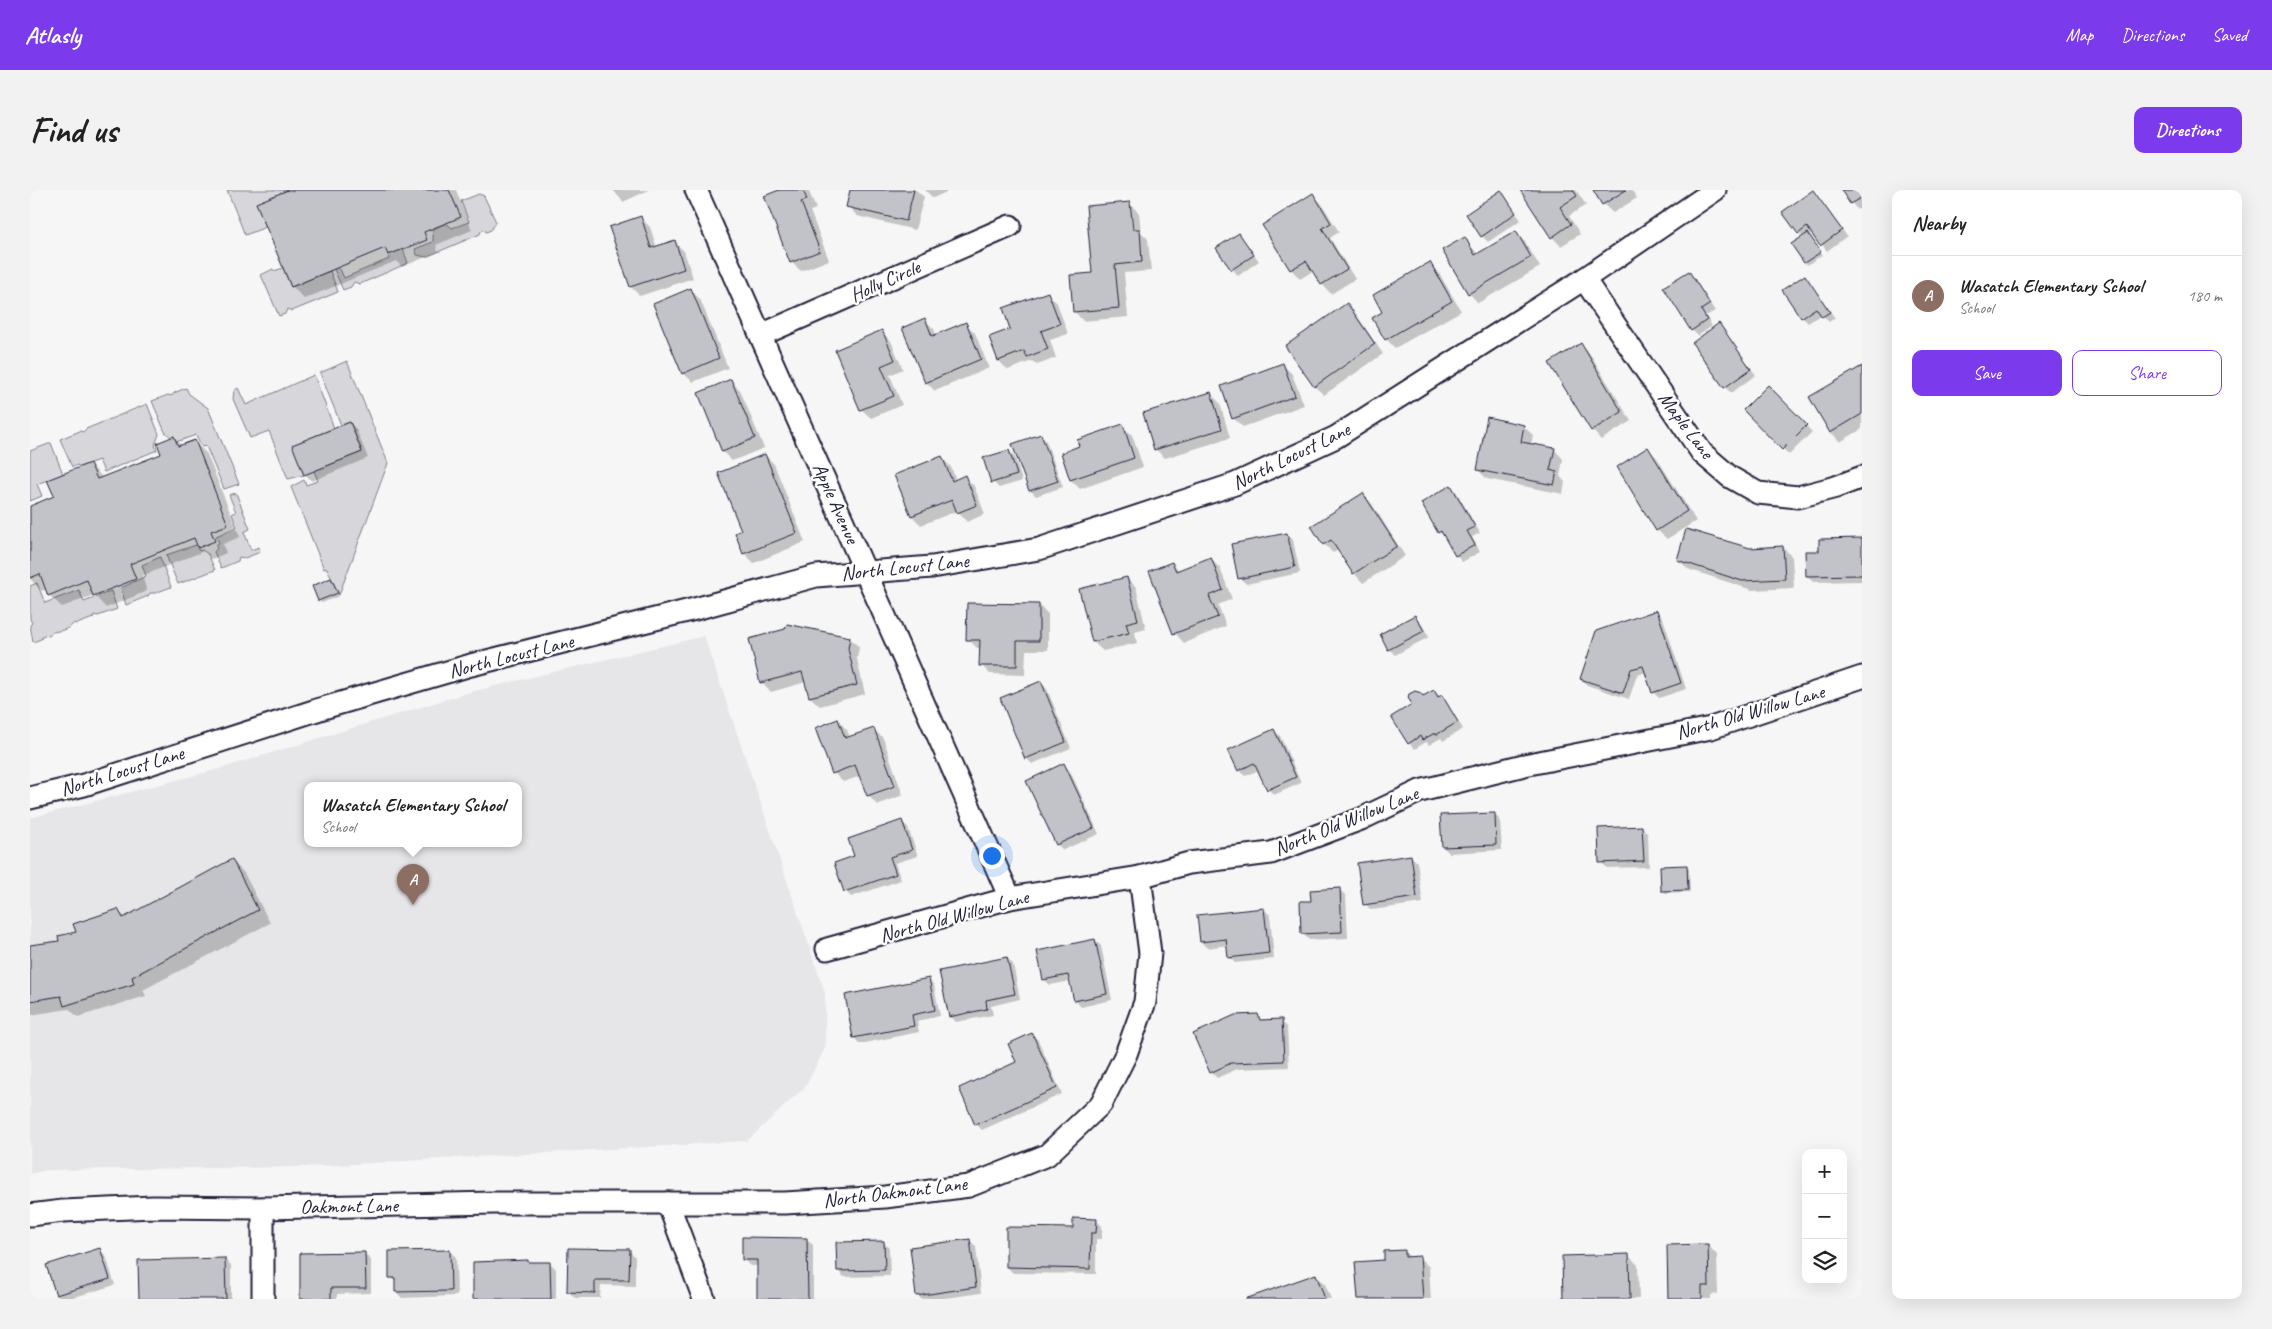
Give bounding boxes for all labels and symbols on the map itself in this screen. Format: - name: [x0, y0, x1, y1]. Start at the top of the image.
- street label: Holly Circle: [846, 254, 925, 308]
- street label: Maple Lane: [1653, 386, 1720, 465]
- street label: North Locust Lane: [1228, 416, 1355, 495]
- street label: Apple Avenue: [807, 459, 866, 549]
- street label: North Locust Lane: [840, 548, 971, 586]
- street label: North Locust Lane: [446, 628, 578, 684]
- street label: North Old Willow Lane: [1673, 678, 1828, 745]
- street label: North Locust Lane: [57, 740, 188, 802]
- street label: North Old Willow Lane: [1270, 780, 1423, 861]
- your location: [979, 843, 1005, 869]
- pin: A: [397, 864, 429, 905]
- street label: North Old Willow Lane: [877, 884, 1033, 948]
- street label: North Oakmont Lane: [822, 1171, 970, 1213]
- street label: Oakmont Lane: [300, 1193, 400, 1219]

